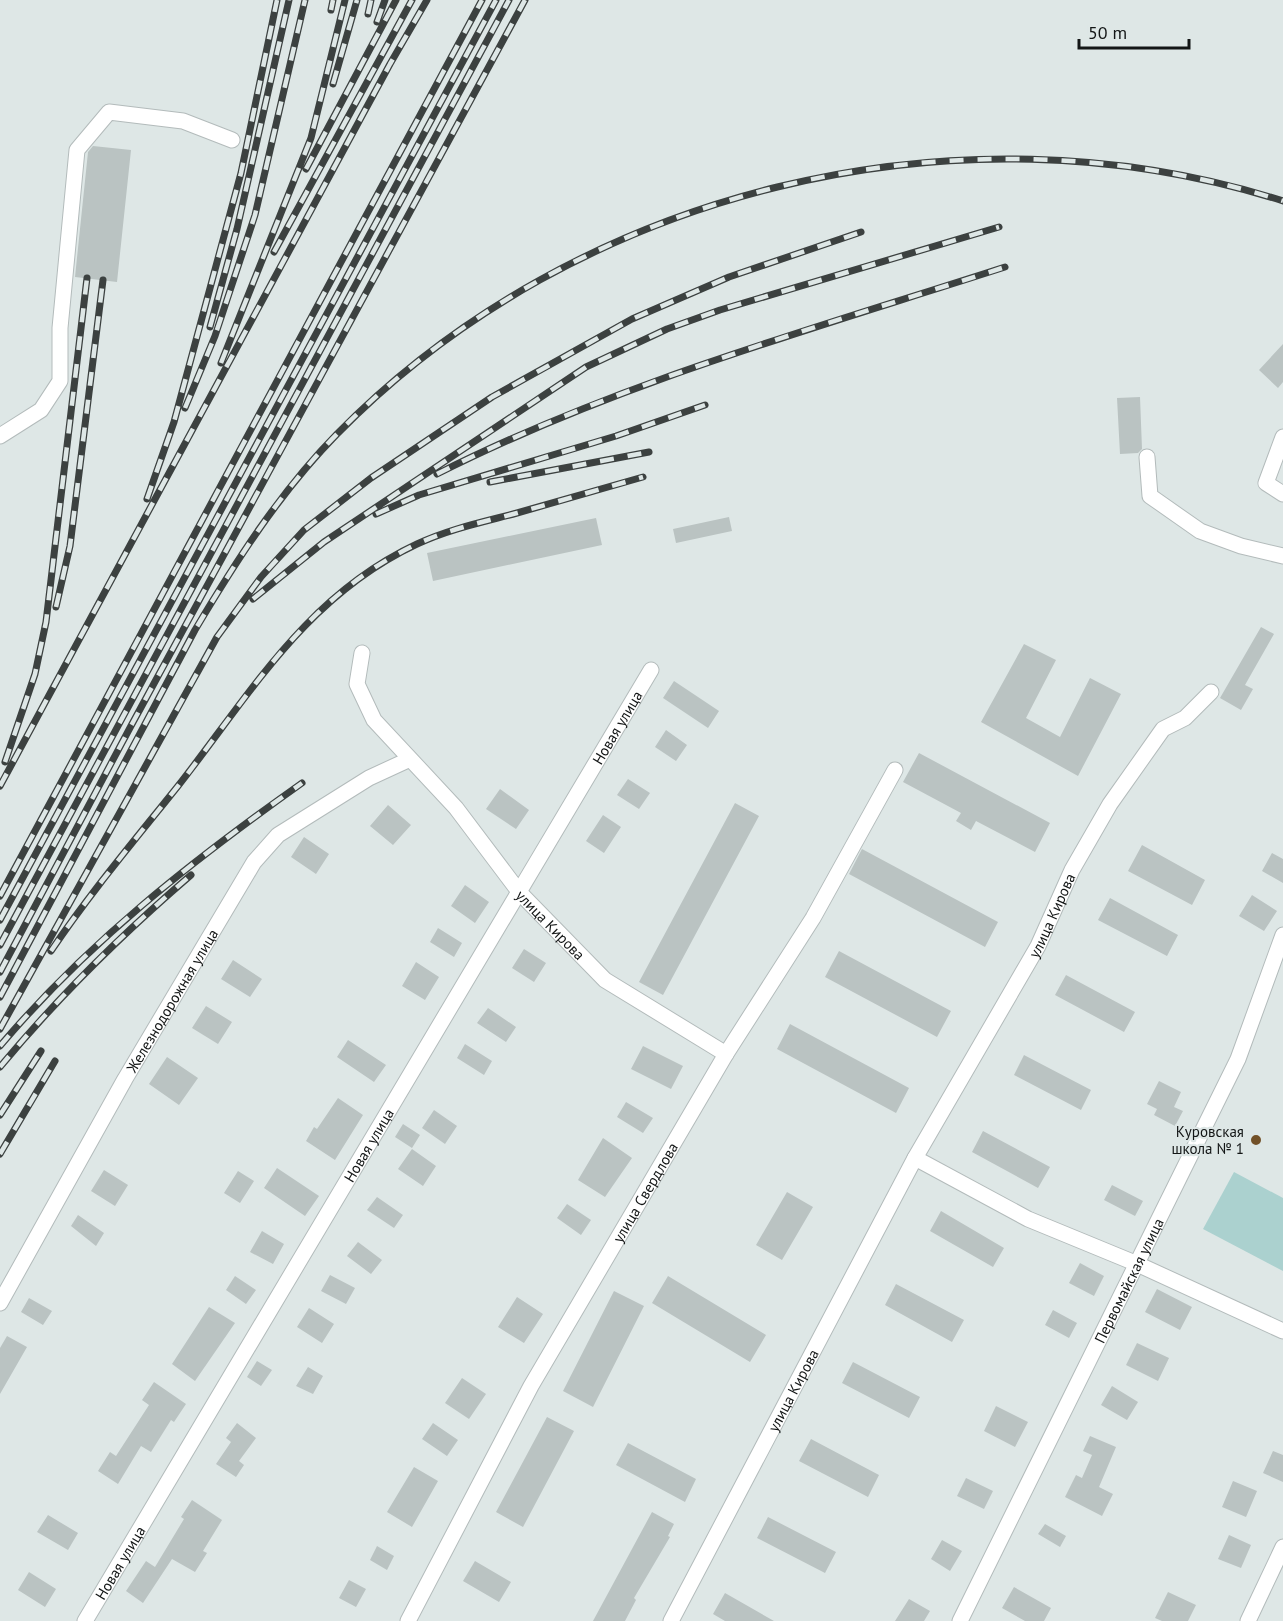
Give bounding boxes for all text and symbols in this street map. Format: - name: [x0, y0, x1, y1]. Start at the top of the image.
- scale bar: [1079, 12, 1188, 50]
- text: 50 m: [1088, 21, 1127, 44]
- street label: Новая улица: [588, 687, 646, 768]
- street label: улица Кирова: [1024, 870, 1079, 961]
- street label: улица Кирова: [512, 885, 589, 964]
- street label: Железнодорожная улица: [121, 925, 222, 1076]
- street label: Новая улица: [339, 1105, 398, 1185]
- place label: Куровская школа № 1: [1171, 1122, 1244, 1158]
- marker: Куровская школа № 1: [1249, 1133, 1263, 1147]
- street label: улица Свердлова: [608, 1139, 682, 1246]
- street label: Первомайская улица: [1090, 1215, 1167, 1346]
- street label: улица Кирова: [763, 1346, 822, 1435]
- street label: Новая улица: [91, 1522, 149, 1603]

